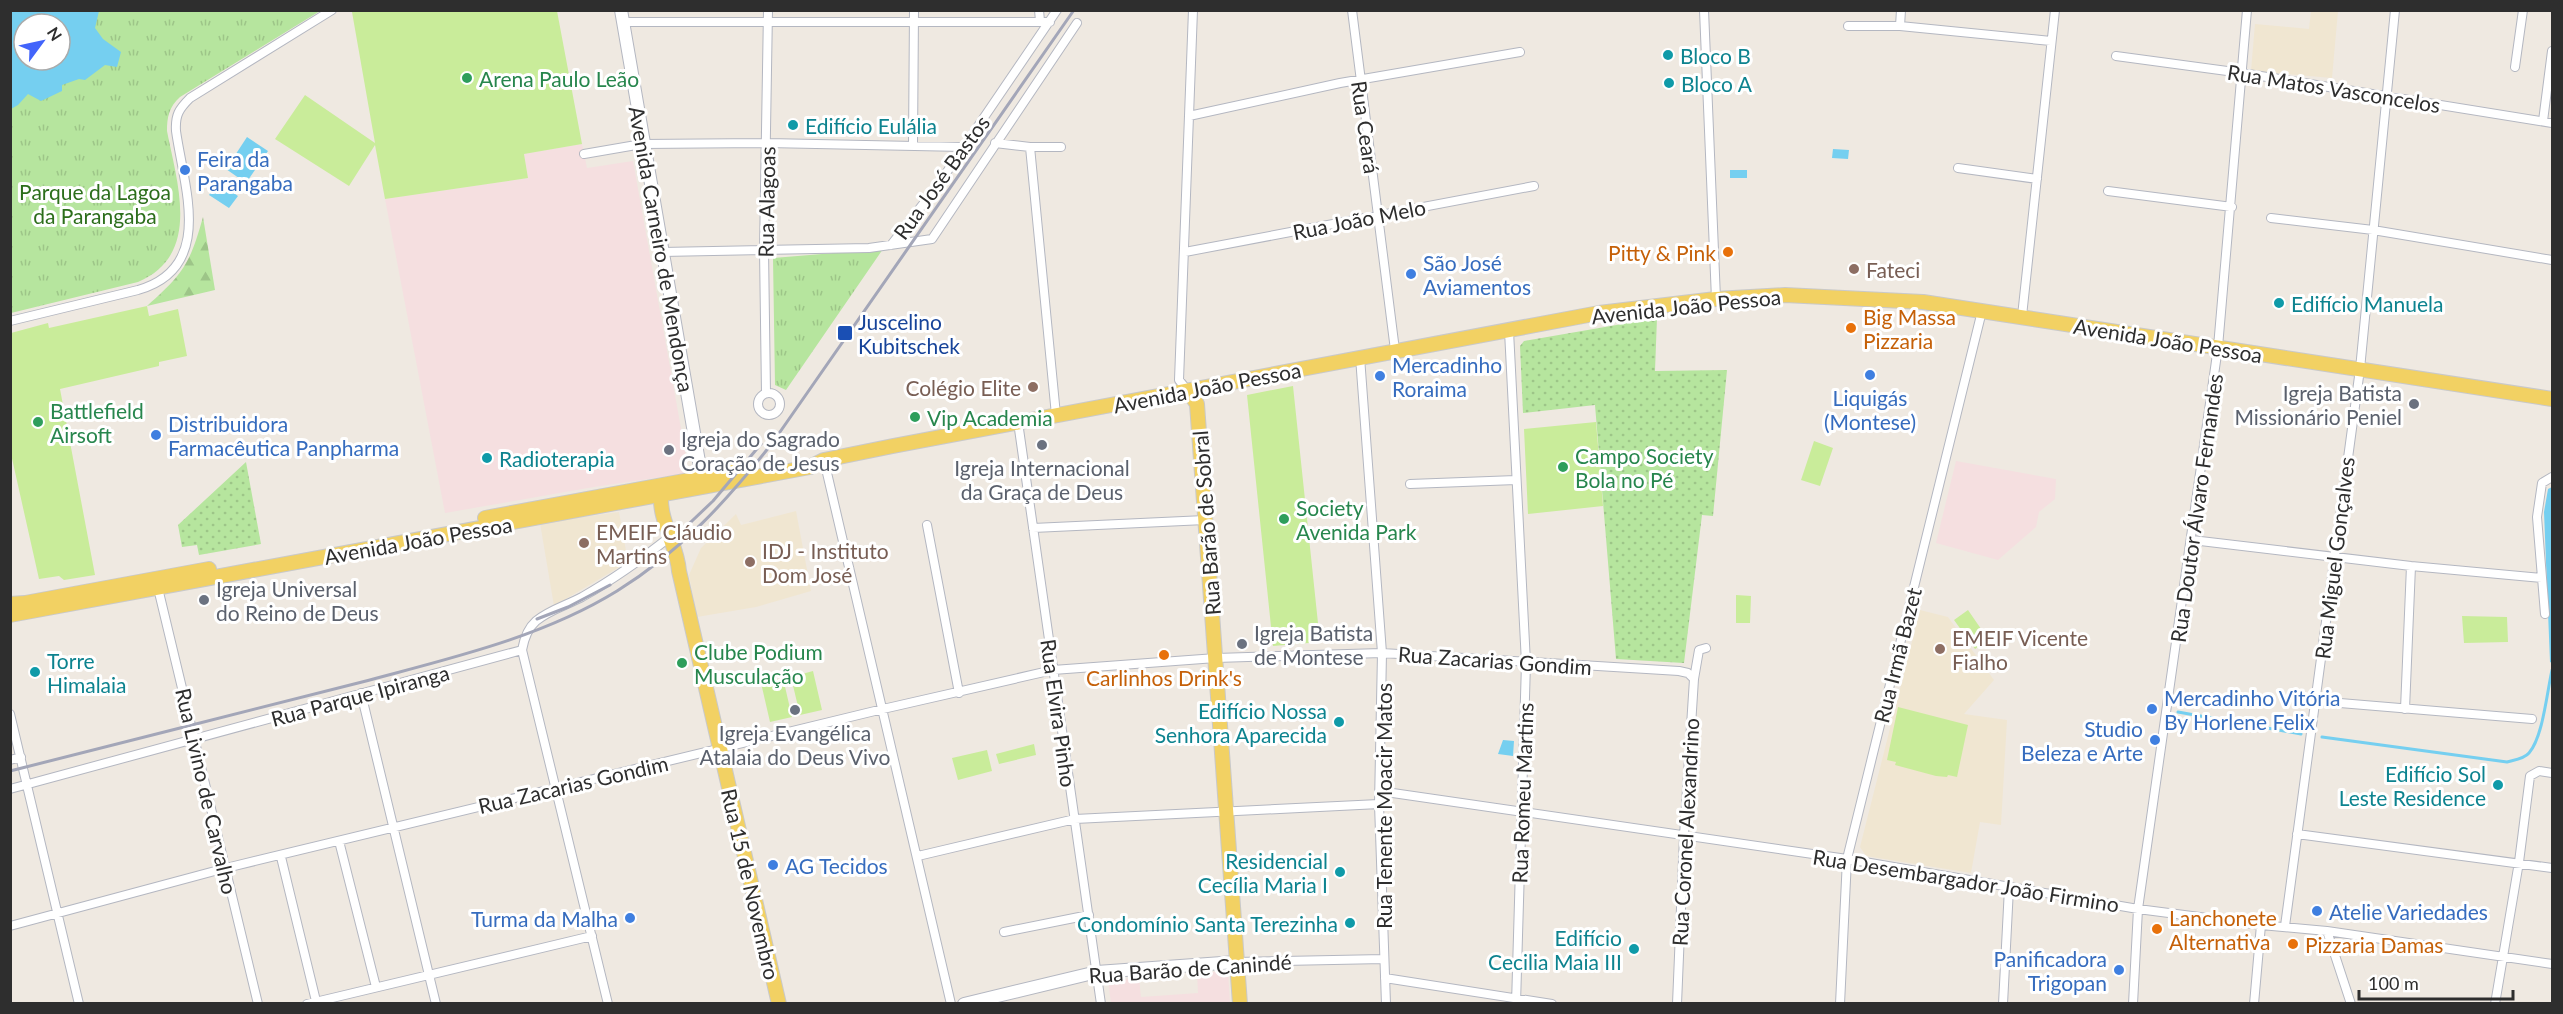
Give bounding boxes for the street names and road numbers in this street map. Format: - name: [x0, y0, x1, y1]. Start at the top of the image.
- street label: Rua Matos Vasconcelos: [2226, 59, 2442, 117]
- street label: Rua Ceará: [1347, 79, 1385, 175]
- street label: Avenida Carneiro de Mendonça: [625, 104, 699, 394]
- street label: Rua José Bastos: [888, 110, 994, 244]
- street label: Rua Alagoas: [753, 146, 779, 258]
- street label: Rua João Melo: [1290, 194, 1428, 244]
- street label: Avenida João Pessoa: [1590, 284, 1782, 328]
- street label: Avenida João Pessoa: [2072, 313, 2264, 367]
- street label: Avenida João Pessoa: [1111, 357, 1303, 417]
- street label: Rua Doutor Álvaro Fernandes: [2165, 372, 2227, 644]
- street label: Rua Barão de Sobral: [1187, 430, 1225, 616]
- street label: Rua Miguel Gonçalves: [2309, 455, 2359, 661]
- street label: Avenida João Pessoa: [322, 511, 514, 569]
- street label: Rua Irmã Bazet: [1868, 584, 1926, 725]
- street label: Rua Elvira Pinho: [1036, 637, 1082, 789]
- street label: Rua Zacarias Gondim: [1397, 641, 1593, 679]
- street label: Rua Parque Ipiranga: [268, 659, 452, 731]
- street label: Rua Tenente Moacir Matos: [1371, 683, 1396, 929]
- street label: Rua Livino de Carvalho: [171, 685, 243, 897]
- street label: Rua Romeu Martins: [1506, 702, 1538, 884]
- street label: Rua Coronel Alexandrino: [1667, 717, 1703, 947]
- street label: Rua Zacarias Gondim: [476, 750, 670, 818]
- street label: Rua 15 de Novembro: [717, 786, 785, 982]
- street label: Rua Desembargador João Firmino: [1811, 843, 2121, 917]
- street label: Rua Barão de Canindé: [1088, 948, 1292, 988]

